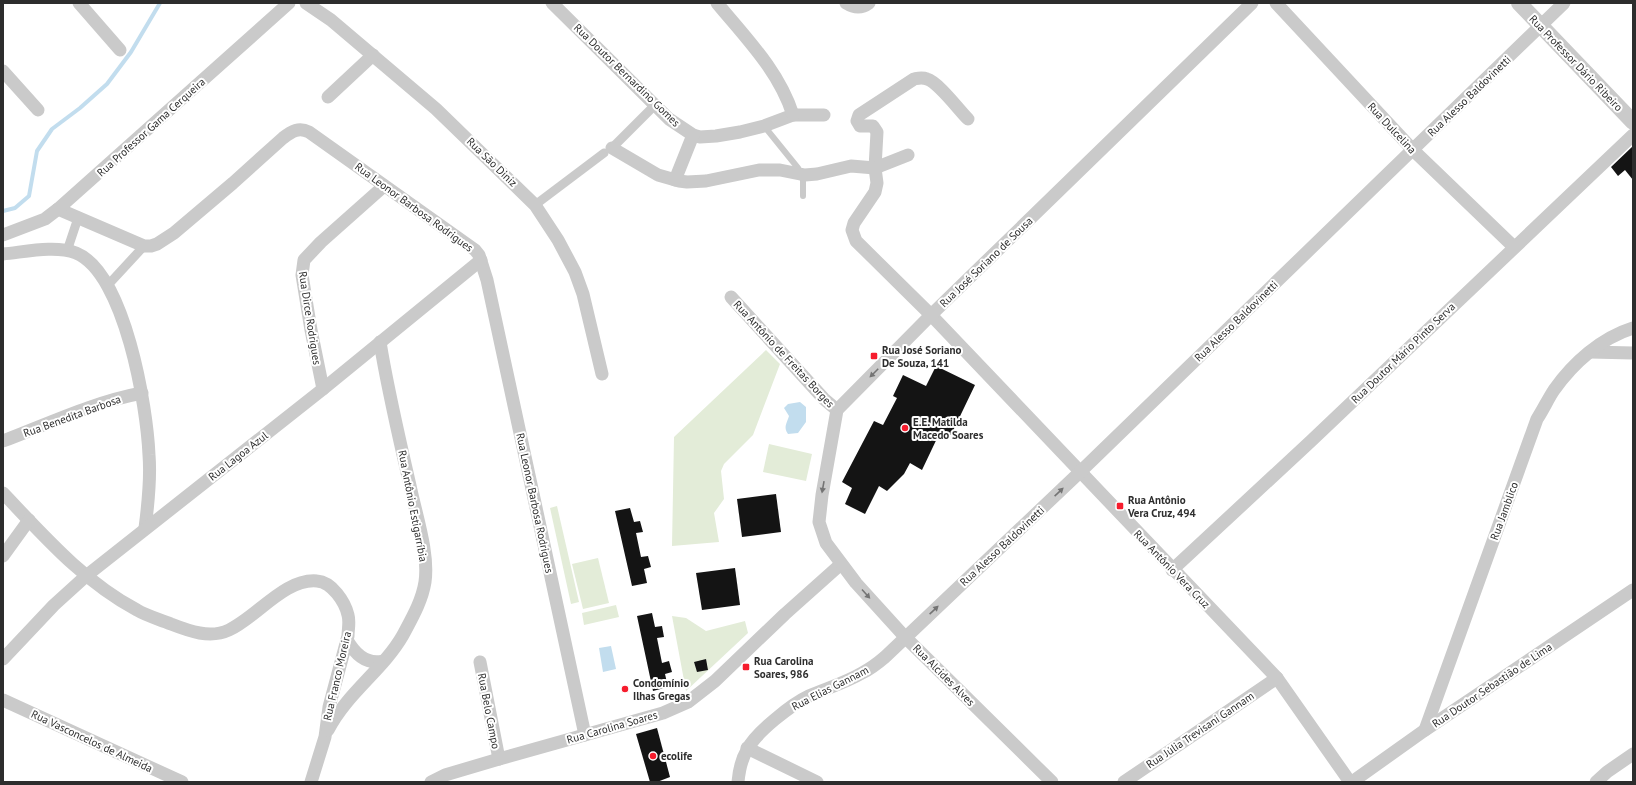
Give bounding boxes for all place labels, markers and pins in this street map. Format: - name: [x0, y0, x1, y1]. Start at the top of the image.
- place label: Rua José Soriano De Souza, 141: [882, 343, 961, 370]
- marker: Rua José Soriano De Souza, 141: [869, 351, 879, 361]
- place label: E.E. Matilda Macedo Soares: [913, 415, 984, 442]
- marker: E.E. Matilda Macedo Soares: [900, 423, 910, 433]
- place label: Rua Antônio Vera Cruz, 494: [1127, 493, 1196, 520]
- marker: Rua Antônio Vera Cruz, 494: [1115, 501, 1125, 511]
- place label: Rua Carolina Soares, 986: [754, 654, 814, 681]
- marker: Rua Carolina Soares, 986: [741, 662, 751, 672]
- place label: Condomínio Ilhas Gregas: [633, 676, 691, 703]
- marker: Condomínio Ilhas Gregas: [620, 684, 630, 694]
- place label: ecolife: [661, 749, 693, 763]
- marker: ecolife: [648, 751, 658, 761]

